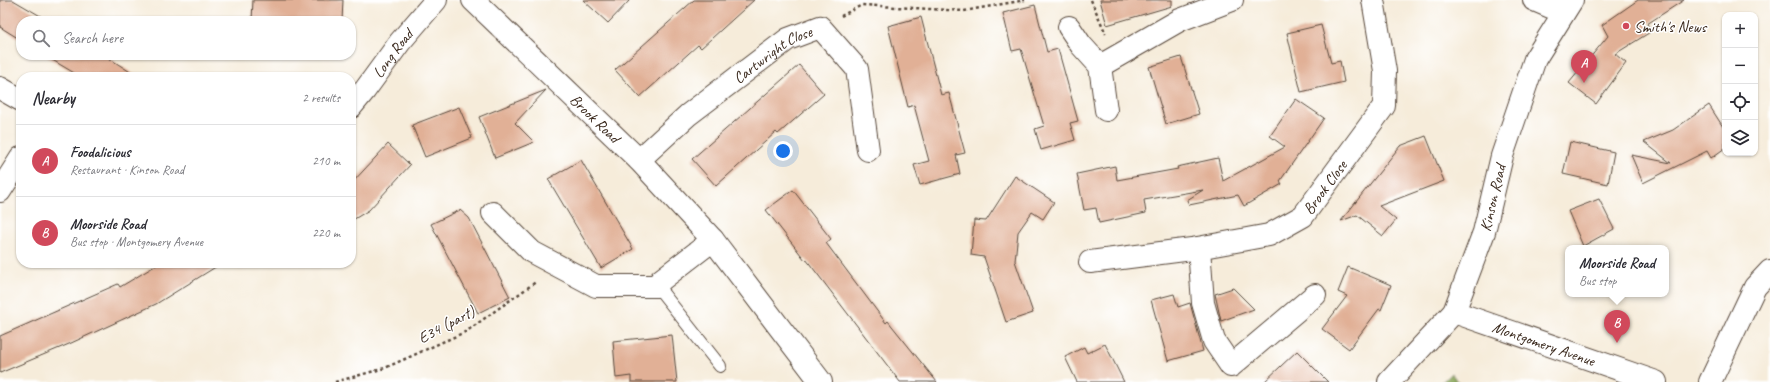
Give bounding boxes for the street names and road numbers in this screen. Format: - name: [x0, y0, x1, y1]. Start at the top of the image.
- street label: Cartwright Close: [729, 21, 817, 88]
- street label: Long Road: [368, 23, 420, 82]
- street label: Brook Road: [565, 90, 626, 149]
- street label: Brook Close: [1299, 155, 1353, 218]
- street label: Kinson Road: [1475, 160, 1511, 233]
- street label: E34 (part): [415, 301, 479, 348]
- street label: Montgomery Avenue: [1490, 317, 1599, 372]

